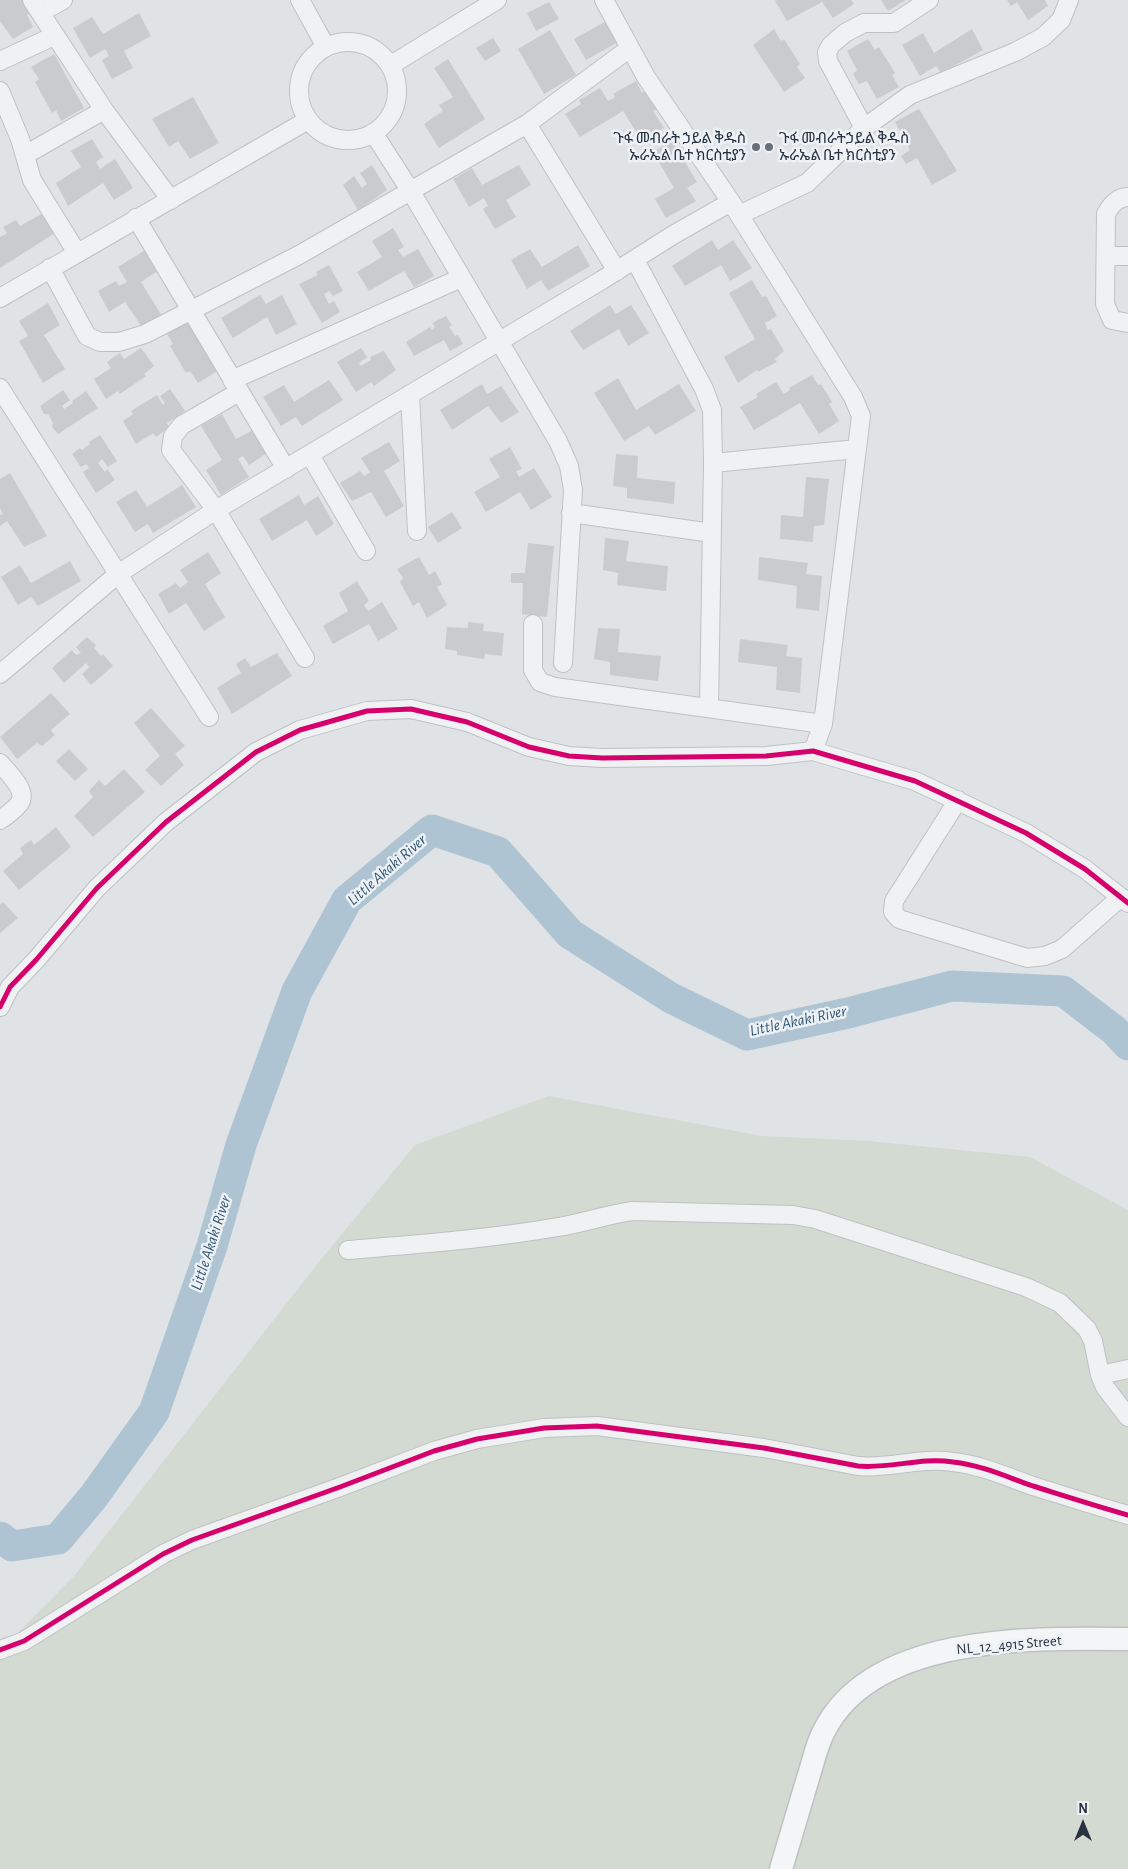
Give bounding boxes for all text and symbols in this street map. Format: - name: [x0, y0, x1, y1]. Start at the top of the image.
- place label: ጉፋ መብራት ኃይል ቅዱስ ኡራኤል ቤተ ክርስቲያን: [613, 129, 746, 164]
- place label: ጉፋ መብራትኃይል ቅዱስ ኡራኤል ቤተ ክርስቲያን: [779, 129, 909, 164]
- marker: ጉፋ መብራት ኃይል ቅዱስ ኡራኤል ቤተ ክርስቲያን: [750, 141, 762, 153]
- marker: ጉፋ መብራትኃይል ቅዱስ ኡራኤል ቤተ ክርስቲያን: [763, 141, 775, 153]
- water label: Little Akaki River: [344, 830, 430, 910]
- water label: Little Akaki River: [748, 1001, 848, 1041]
- water label: Little Akaki River: [187, 1193, 235, 1293]
- street label: NL_12_4915 Street: [956, 1631, 1062, 1659]
- north arrow: [1058, 1799, 1108, 1849]
- text: N: [1078, 1802, 1088, 1816]

